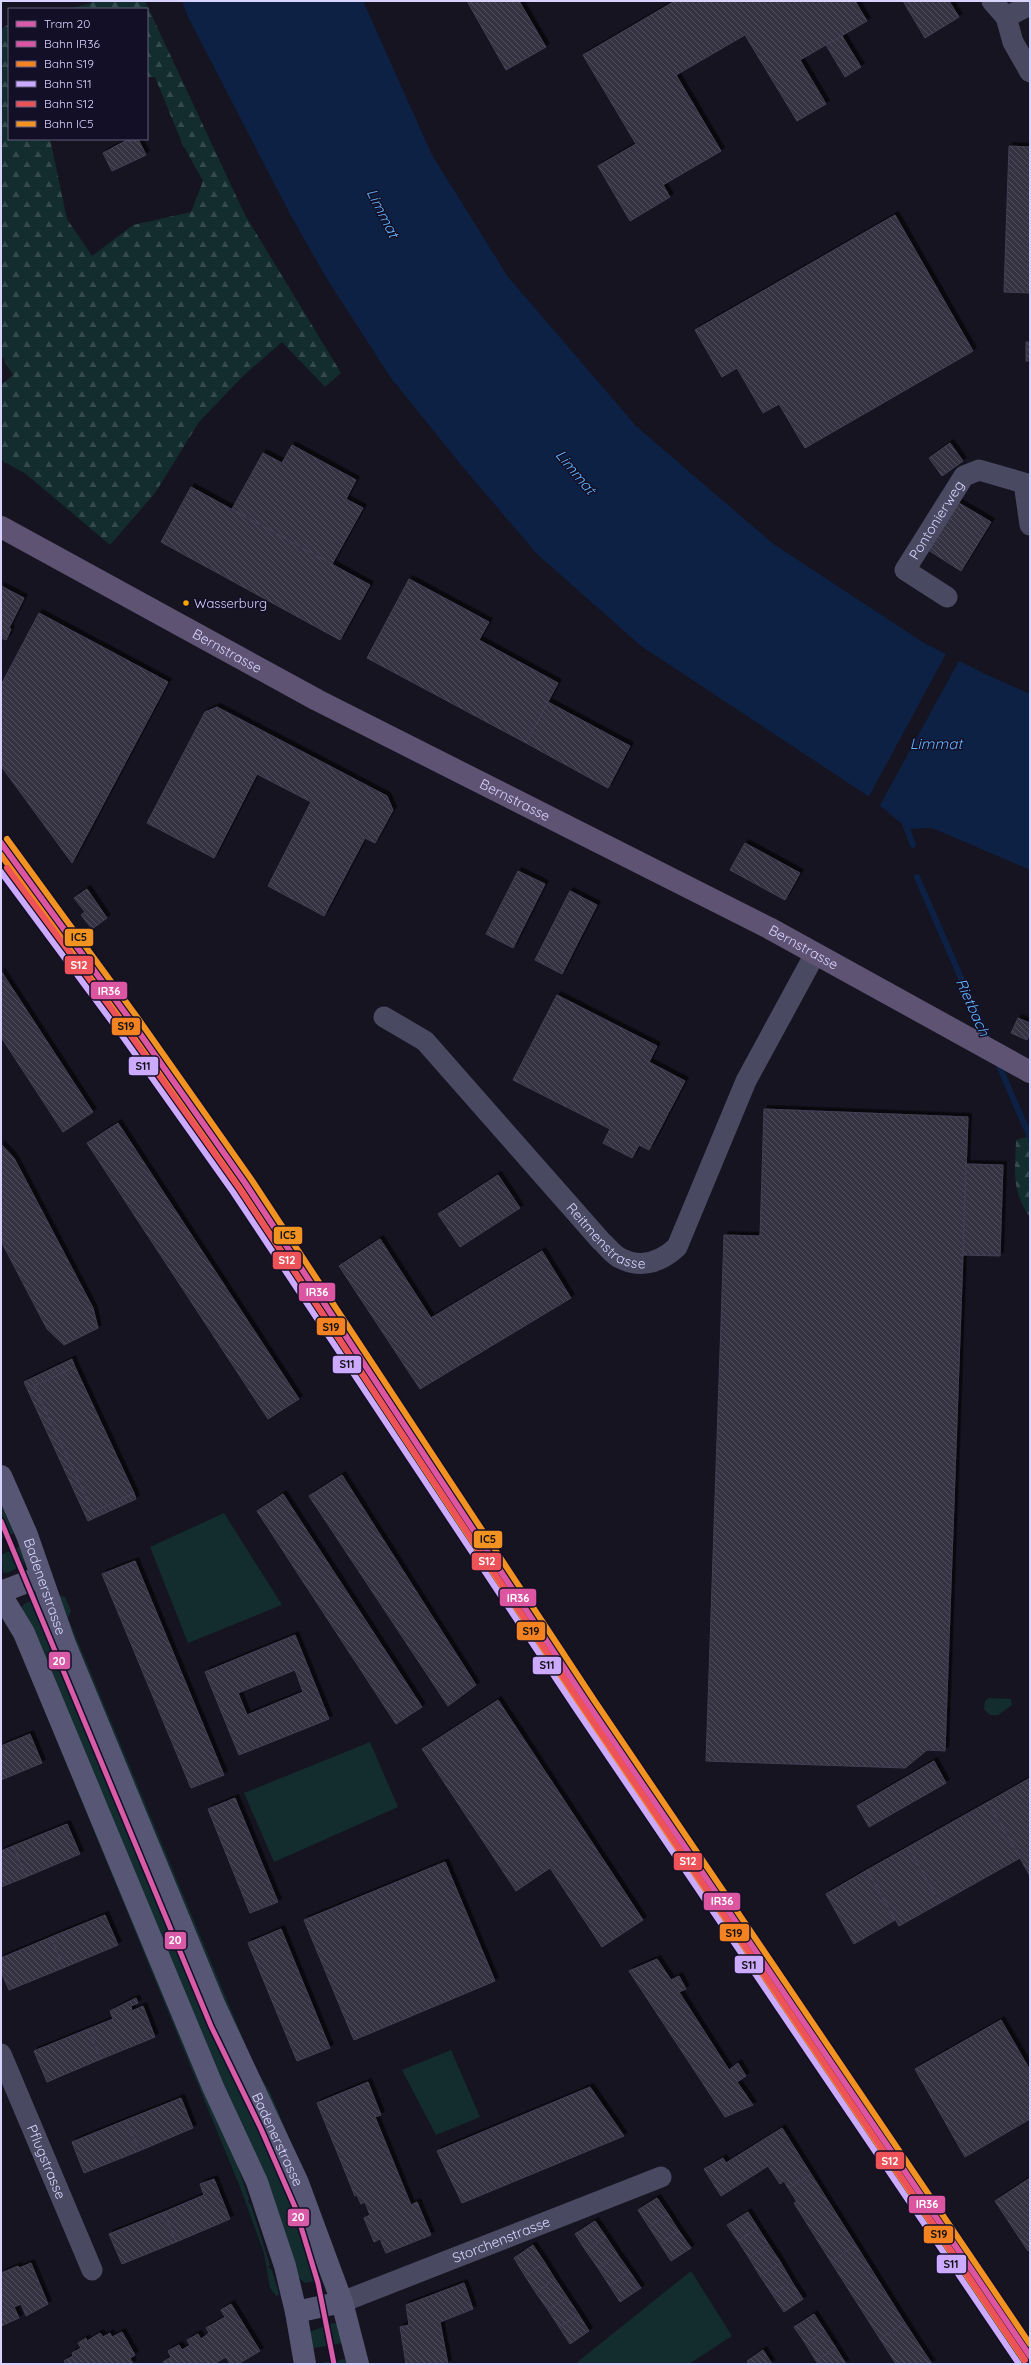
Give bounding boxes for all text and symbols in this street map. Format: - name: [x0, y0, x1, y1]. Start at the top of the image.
- legend: [8, 8, 148, 140]
- text: Tram 20: [44, 16, 90, 31]
- text: Bahn IR36: [44, 36, 100, 51]
- text: Bahn S19: [44, 56, 94, 71]
- text: Bahn S11: [44, 76, 92, 91]
- text: Bahn S12: [44, 96, 94, 111]
- text: Bahn IC5: [44, 116, 94, 131]
- water label: Limmat: [363, 185, 404, 243]
- water label: Limmat: [552, 446, 601, 500]
- street label: Pontonierweg: [905, 477, 968, 563]
- place label: Wasserburg: [194, 595, 267, 611]
- marker: Wasserburg: [181, 598, 191, 608]
- street label: Bernstrasse: [189, 625, 265, 677]
- water label: Limmat: [910, 734, 964, 753]
- street label: Bernstrasse: [477, 775, 553, 825]
- street label: Bernstrasse: [766, 921, 842, 974]
- line badge: IC5: [64, 928, 94, 947]
- text: IC5: [71, 930, 87, 944]
- line badge: S12: [64, 955, 94, 975]
- text: S12: [70, 958, 88, 972]
- water label: Rietbach: [952, 975, 994, 1039]
- line badge: IR36: [90, 981, 128, 1000]
- text: IR36: [98, 984, 120, 998]
- line badge: S19: [111, 1017, 141, 1036]
- text: S19: [117, 1019, 135, 1033]
- line badge: S11: [128, 1056, 159, 1076]
- text: S11: [135, 1059, 151, 1073]
- street label: Reitmenstrasse: [563, 1199, 646, 1272]
- line badge: IC5: [273, 1226, 303, 1245]
- text: IC5: [280, 1228, 296, 1242]
- line badge: S12: [272, 1251, 302, 1270]
- text: S12: [278, 1253, 296, 1267]
- line badge: IR36: [298, 1282, 336, 1302]
- text: IR36: [306, 1285, 328, 1299]
- line badge: S19: [316, 1317, 346, 1336]
- text: S19: [322, 1320, 340, 1334]
- line badge: S11: [332, 1355, 362, 1374]
- text: S11: [339, 1357, 355, 1371]
- line badge: IC5: [473, 1530, 503, 1549]
- text: IC5: [480, 1532, 496, 1546]
- street label: Badenerstrasse: [20, 1536, 70, 1637]
- line badge: S12: [471, 1552, 502, 1571]
- text: S12: [478, 1554, 496, 1568]
- line badge: IR36: [499, 1588, 537, 1607]
- text: IR36: [507, 1591, 529, 1605]
- line badge: S19: [516, 1621, 546, 1641]
- text: S19: [522, 1624, 540, 1638]
- line badge: 20: [48, 1651, 71, 1670]
- text: 20: [52, 1654, 66, 1668]
- line badge: S11: [532, 1656, 562, 1675]
- text: S11: [539, 1658, 555, 1672]
- line badge: S12: [673, 1852, 703, 1871]
- text: S12: [679, 1854, 697, 1868]
- line badge: IR36: [703, 1892, 741, 1911]
- text: IR36: [711, 1894, 733, 1908]
- line badge: S19: [719, 1923, 750, 1942]
- text: S19: [725, 1926, 743, 1940]
- line badge: 20: [164, 1931, 187, 1950]
- text: 20: [168, 1933, 182, 1947]
- line badge: S11: [734, 1955, 764, 1974]
- text: S11: [741, 1958, 757, 1972]
- street label: Badenerstrasse: [248, 2090, 307, 2189]
- street label: Pflugstrasse: [23, 2122, 70, 2202]
- line badge: S12: [875, 2151, 905, 2170]
- text: S12: [881, 2154, 899, 2168]
- line badge: IR36: [908, 2195, 946, 2214]
- text: IR36: [916, 2197, 938, 2211]
- line badge: 20: [287, 2208, 310, 2227]
- text: 20: [291, 2210, 305, 2224]
- street label: Storchenstrasse: [450, 2212, 553, 2267]
- line badge: S19: [923, 2225, 954, 2244]
- text: S19: [930, 2227, 948, 2241]
- line badge: S11: [936, 2254, 967, 2274]
- text: S11: [943, 2257, 959, 2271]

